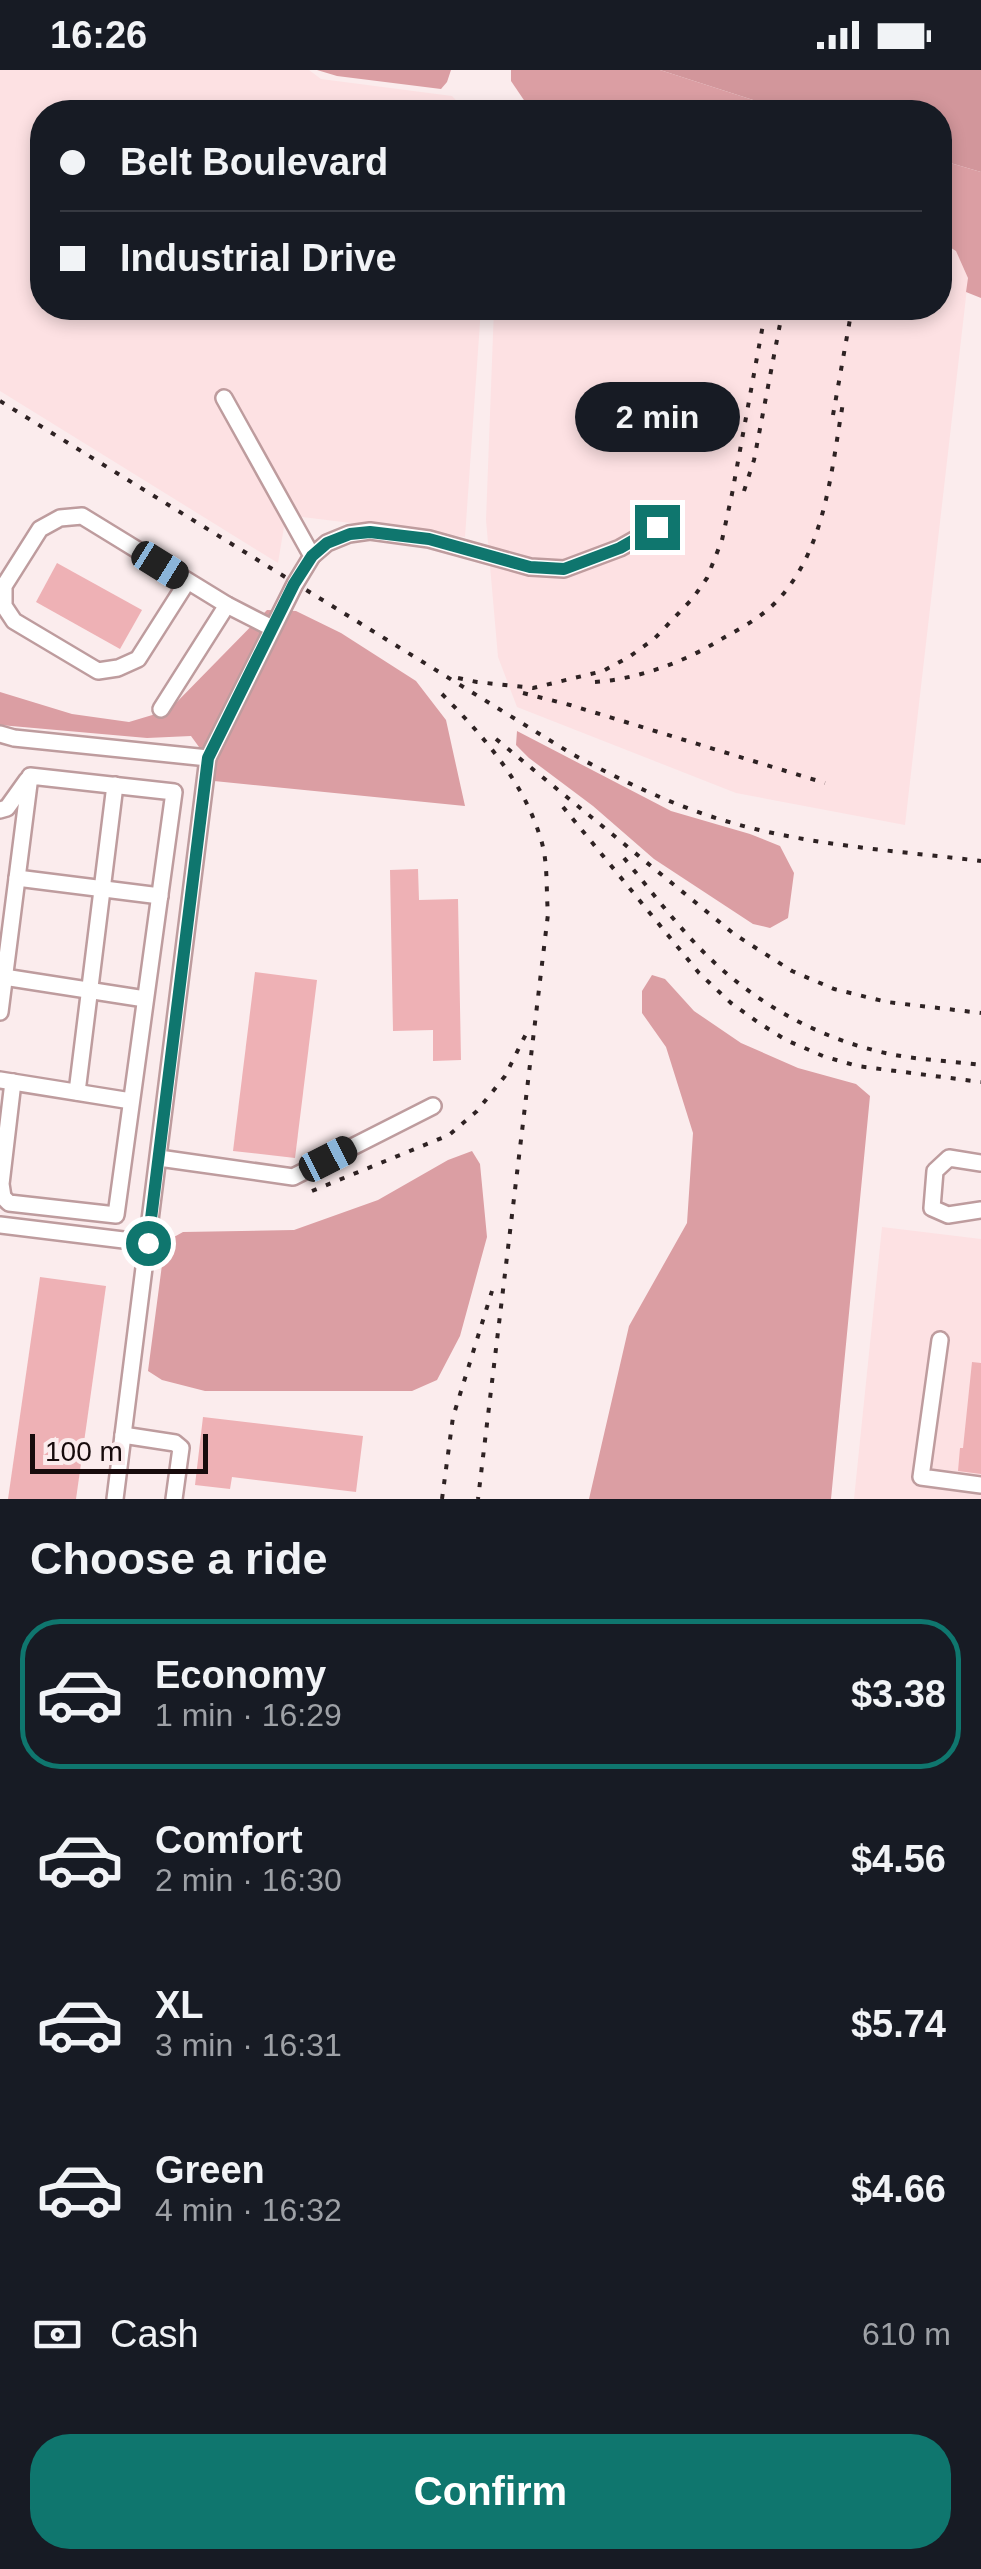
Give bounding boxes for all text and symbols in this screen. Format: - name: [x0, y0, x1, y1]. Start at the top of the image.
- text: 16:26: [50, 14, 147, 56]
- text: Belt Boulevard: [120, 141, 388, 183]
- text: Industrial Drive: [120, 237, 397, 279]
- callout: 2 min: [574, 382, 740, 452]
- text: 2 min: [616, 399, 699, 435]
- route end: [635, 505, 680, 550]
- car: [127, 536, 193, 594]
- car: [294, 1132, 362, 1186]
- route start: [126, 1221, 171, 1266]
- scale bar: [30, 1429, 208, 1473]
- text: 100 m: [45, 1436, 123, 1467]
- text: Choose a ride: [30, 1533, 328, 1584]
- icon: car: [35, 1649, 125, 1739]
- text: Economy: [155, 1654, 326, 1696]
- text: $3.38: [851, 1673, 946, 1715]
- text: 1 min · 16:29: [155, 1697, 342, 1733]
- icon: car: [35, 1814, 125, 1904]
- text: Comfort: [155, 1819, 303, 1861]
- text: $4.56: [851, 1838, 946, 1880]
- text: 2 min · 16:30: [155, 1862, 342, 1898]
- icon: car: [35, 1979, 125, 2069]
- text: XL: [155, 1984, 204, 2026]
- text: $5.74: [851, 2003, 946, 2045]
- text: 3 min · 16:31: [155, 2027, 342, 2063]
- icon: car: [35, 2144, 125, 2234]
- text: Green: [155, 2149, 265, 2191]
- text: $4.66: [851, 2168, 946, 2210]
- text: 4 min · 16:32: [155, 2192, 342, 2228]
- icon: cash: [30, 2307, 85, 2362]
- text: Cash: [110, 2313, 199, 2355]
- text: 610 m: [862, 2316, 951, 2352]
- button: Confirm: [30, 2434, 951, 2549]

